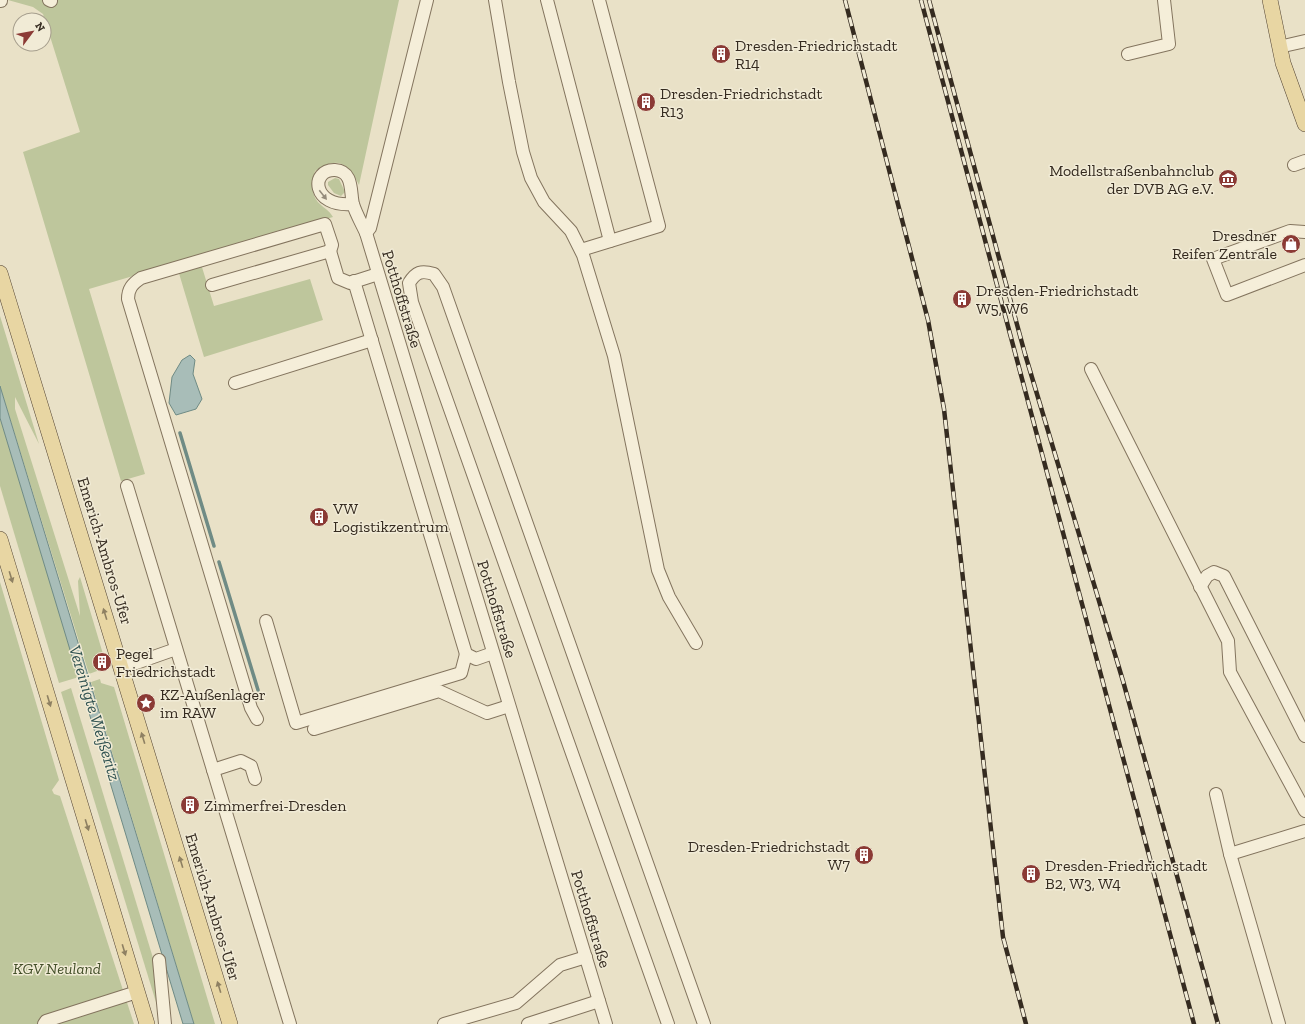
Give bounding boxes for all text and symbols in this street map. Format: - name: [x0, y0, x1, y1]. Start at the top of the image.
- north arrow: [12, 12, 52, 52]
- text: N: [32, 20, 48, 34]
- place label: Dresden-Friedrichstadt R14: [735, 36, 897, 73]
- building icon: Dresden-Friedrichstadt R14: [710, 43, 732, 65]
- place label: Dresden-Friedrichstadt R13: [660, 84, 822, 121]
- building icon: Dresden-Friedrichstadt R13: [635, 91, 657, 113]
- place label: Modellstraßenbahnclub der DVB AG e.V.: [1049, 161, 1214, 198]
- museum icon: Modellstraßenbahnclub der DVB AG e.V.: [1217, 168, 1239, 190]
- one-way arrow: [319, 190, 327, 200]
- place label: Dresdner Reifen Zentrale: [1172, 226, 1277, 263]
- shop icon: Dresdner Reifen Zentrale: [1280, 233, 1302, 255]
- street label: Potthoffstraße: [378, 248, 426, 350]
- place label: Dresden-Friedrichstadt W5, W6: [976, 281, 1138, 318]
- building icon: Dresden-Friedrichstadt W5, W6: [951, 288, 973, 310]
- street label: Emerich-Ambros-Ufer: [73, 475, 137, 627]
- place label: VW Logistikzentrum: [332, 499, 449, 536]
- building icon: VW Logistikzentrum: [308, 506, 330, 528]
- street label: Potthoffstraße: [473, 558, 521, 660]
- one-way arrow: [8, 571, 14, 583]
- one-way arrow: [102, 607, 108, 619]
- water label: Vereinigte Weißeritz: [65, 643, 125, 784]
- place label: Pegel Friedrichstadt: [116, 644, 215, 681]
- building icon: Pegel Friedrichstadt: [91, 651, 113, 673]
- place label: KZ-Außenlager im RAW: [160, 685, 266, 722]
- place icon: KZ-Außenlager im RAW: [135, 692, 157, 714]
- one-way arrow: [46, 695, 52, 707]
- one-way arrow: [140, 732, 146, 744]
- building icon: Zimmerfrei-Dresden: [179, 794, 201, 816]
- place label: Zimmerfrei-Dresden: [204, 796, 347, 815]
- one-way arrow: [84, 820, 90, 832]
- street label: Emerich-Ambros-Ufer: [181, 831, 245, 983]
- place label: Dresden-Friedrichstadt W7: [688, 837, 850, 874]
- building icon: Dresden-Friedrichstadt W7: [853, 844, 875, 866]
- one-way arrow: [178, 856, 184, 868]
- place label: Dresden-Friedrichstadt B2, W3, W4: [1045, 856, 1207, 893]
- building icon: Dresden-Friedrichstadt B2, W3, W4: [1020, 863, 1042, 885]
- street label: Potthoffstraße: [567, 868, 615, 970]
- one-way arrow: [122, 944, 128, 956]
- park label: KGV Neuland: [13, 959, 101, 978]
- one-way arrow: [216, 980, 222, 992]

